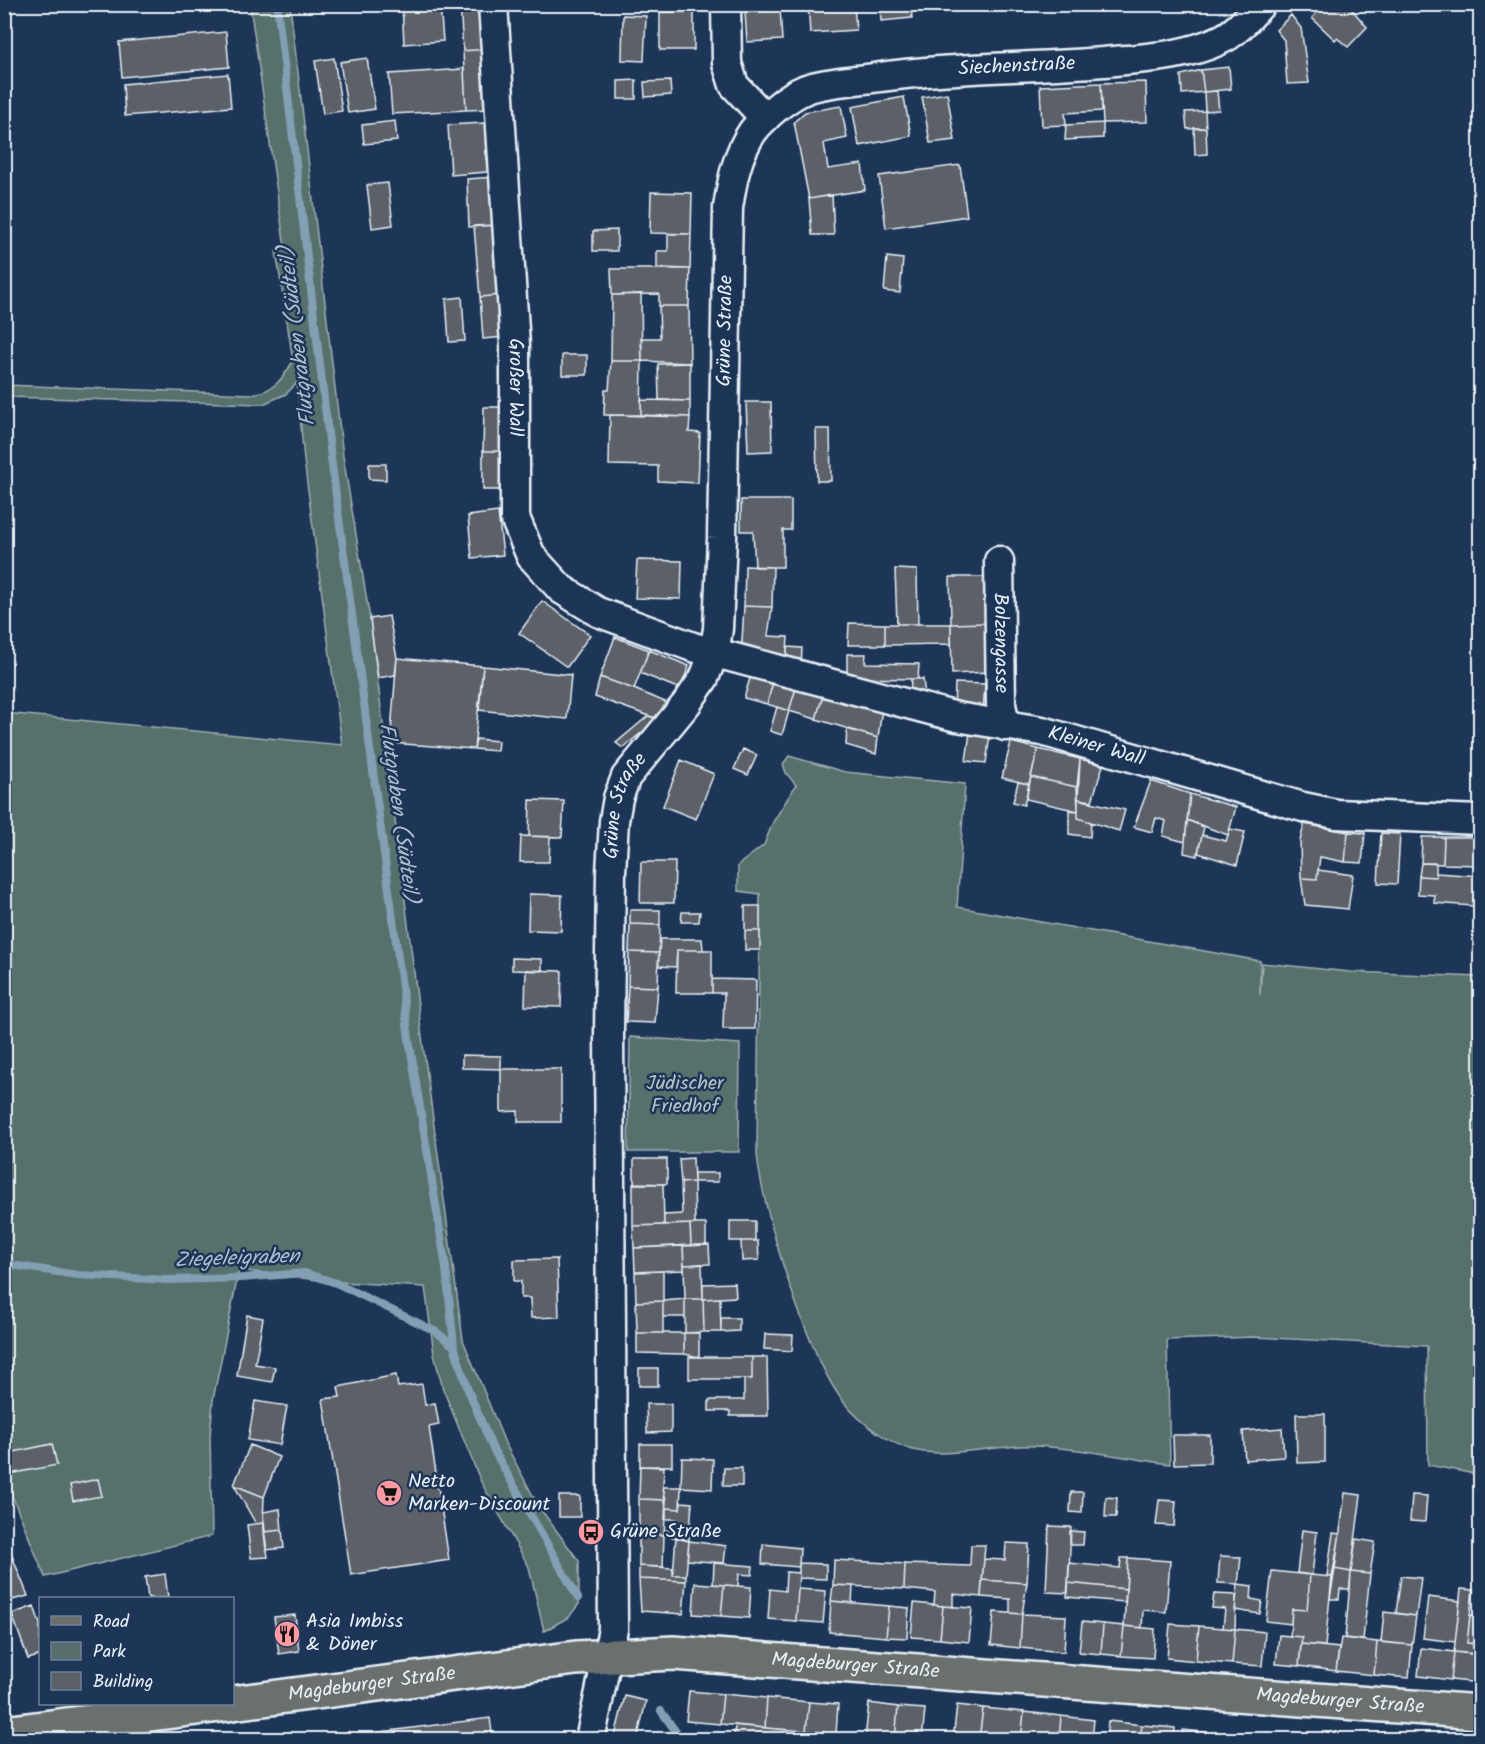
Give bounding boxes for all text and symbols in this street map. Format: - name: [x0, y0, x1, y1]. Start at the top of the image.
- street label: Siechenstraße: [958, 48, 1076, 86]
- water label: Flutgraben (Südteil): [270, 242, 325, 428]
- street label: Grüne Straße: [709, 275, 743, 387]
- street label: Großer Wall: [499, 337, 531, 436]
- street label: Bolzengasse: [983, 593, 1017, 693]
- street label: Kleiner Wall: [1044, 717, 1149, 776]
- water label: Flutgraben (Südteil): [369, 721, 427, 908]
- street label: Grüne Straße: [596, 746, 656, 860]
- park label: Jüdischer Friedhof: [646, 1068, 725, 1123]
- water label: Ziegeleigraben: [174, 1240, 302, 1278]
- place label: Netto Marken-Discount: [408, 1466, 550, 1521]
- supermarket icon: Netto Marken-Discount: [374, 1478, 404, 1508]
- place label: Grüne Straße: [610, 1516, 721, 1548]
- bus stop icon: Grüne Straße: [576, 1517, 606, 1547]
- legend: [39, 1597, 234, 1705]
- place label: Asia Imbiss & Döner: [306, 1606, 404, 1661]
- text: Road: [93, 1608, 130, 1637]
- restaurant icon: Asia Imbiss & Döner: [272, 1619, 302, 1649]
- text: Park: [93, 1638, 126, 1667]
- street label: Magdeburger Straße: [770, 1644, 941, 1688]
- street label: Magdeburger Straße: [286, 1658, 457, 1712]
- text: Building: [93, 1668, 153, 1697]
- street label: Magdeburger Straße: [1255, 1680, 1425, 1724]

